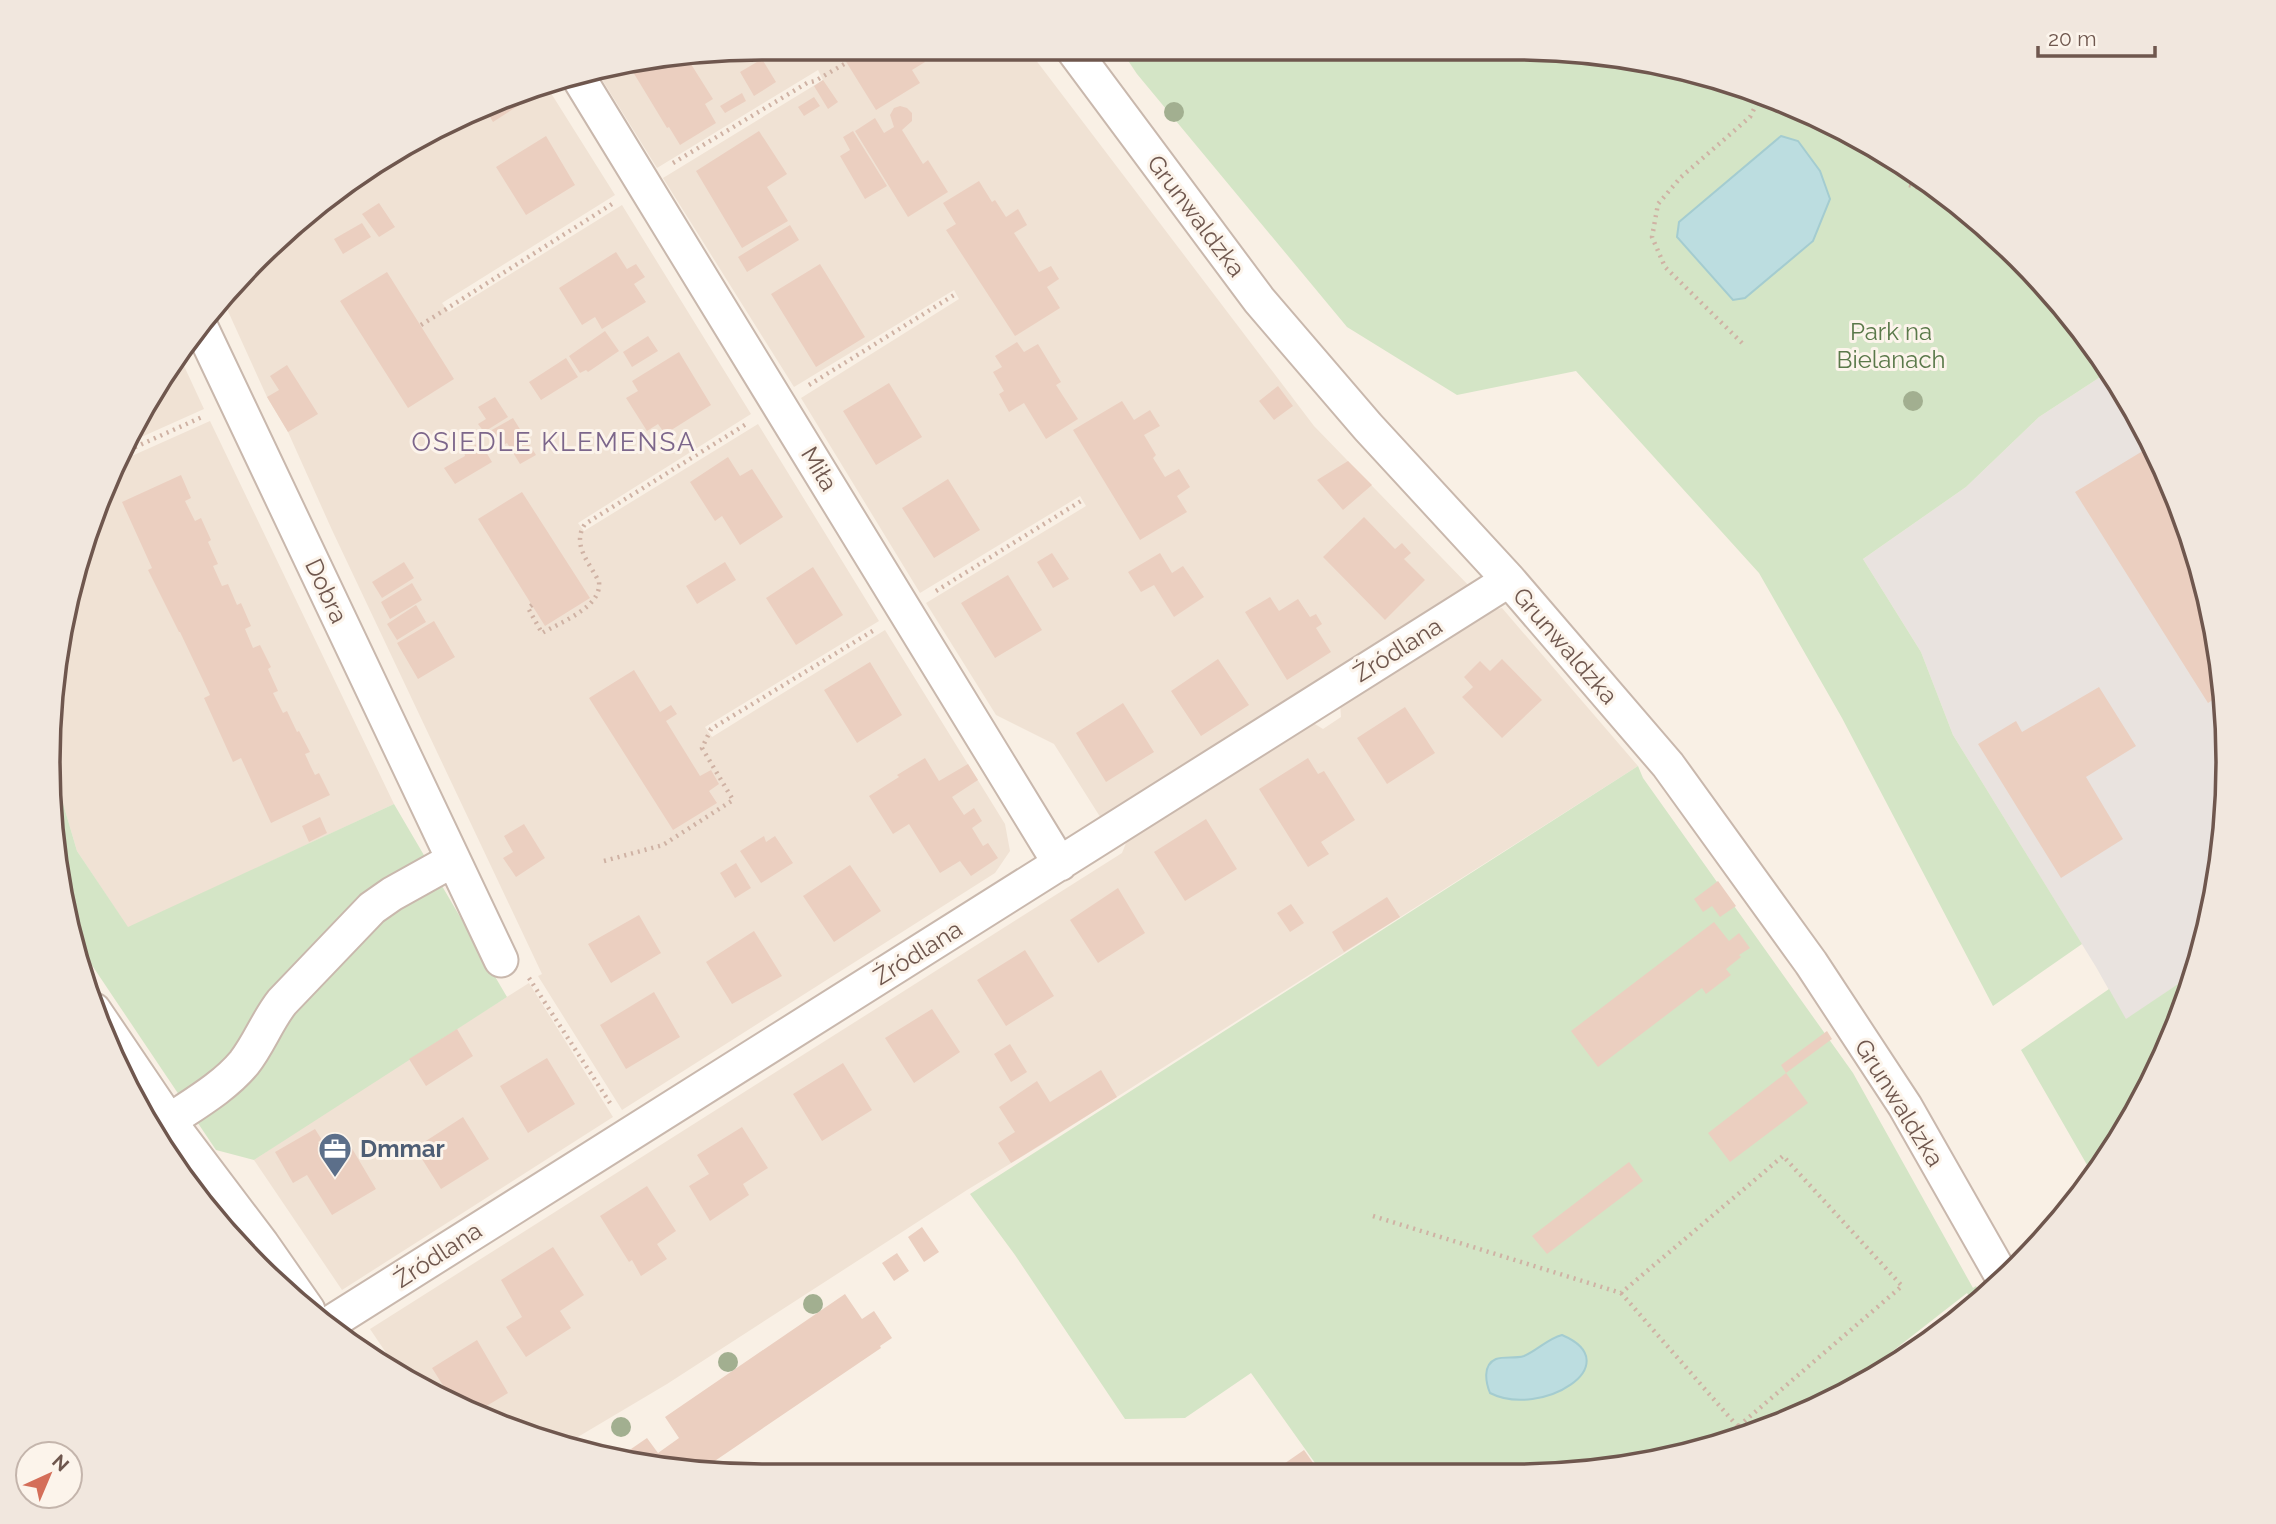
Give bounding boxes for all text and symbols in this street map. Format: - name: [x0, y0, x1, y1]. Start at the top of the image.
- scale bar: [2038, 14, 2155, 58]
- text: 20 m: [2048, 26, 2096, 51]
- street label: Grunwaldzka: [1141, 149, 1252, 282]
- park label: Park na Bielanach: [1836, 317, 1946, 374]
- district label: OSIEDLE KLEMENSA: [411, 427, 697, 457]
- street label: Miła: [795, 441, 844, 496]
- street label: Dobra: [299, 554, 354, 628]
- street label: Grunwaldzka: [1507, 581, 1624, 710]
- street label: Źródlana: [1348, 611, 1447, 688]
- street label: Źródlana: [868, 914, 967, 991]
- street label: Grunwaldzka: [1849, 1034, 1950, 1172]
- office icon: Dmmar: [316, 1130, 354, 1179]
- place label: Dmmar: [360, 1134, 445, 1163]
- street label: Źródlana: [388, 1216, 487, 1294]
- north arrow: [14, 1440, 84, 1510]
- text: N: [48, 1450, 74, 1476]

